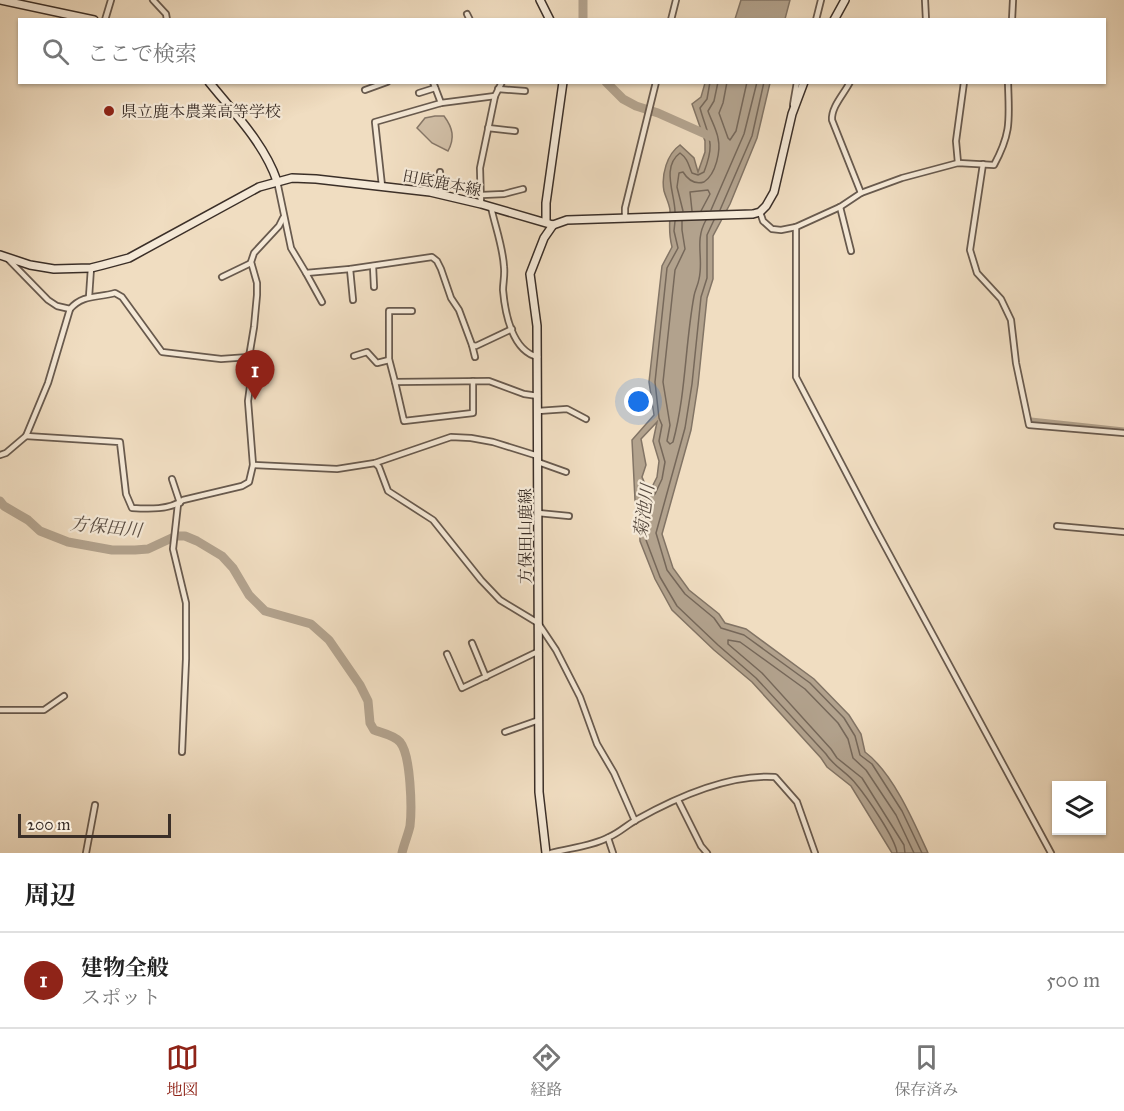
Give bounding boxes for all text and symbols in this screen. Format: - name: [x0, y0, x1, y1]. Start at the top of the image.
- search box: [18, 18, 1106, 84]
- icon: search: [39, 35, 72, 68]
- text: ここで検索: [87, 40, 197, 67]
- place label: 県立鹿本農業高等学校: [121, 102, 281, 121]
- marker: 県立鹿本農業高等学校: [102, 104, 116, 118]
- street label: 田底鹿本線: [401, 166, 483, 200]
- pin: 1: [236, 350, 274, 400]
- your location: [624, 387, 653, 416]
- water label: 菊池川: [629, 481, 659, 539]
- street label: 方保田山鹿線: [516, 488, 535, 584]
- water label: 方保田川: [69, 512, 145, 542]
- map controls: [1052, 781, 1106, 835]
- button: layers: [1052, 781, 1106, 835]
- scale bar: [18, 811, 171, 838]
- text: 200 m: [27, 815, 70, 834]
- text: 周辺: [24, 879, 76, 911]
- text: 建物全般: [81, 954, 169, 981]
- text: 1: [40, 968, 47, 992]
- text: 500 m: [1046, 968, 1100, 992]
- text: スポット: [81, 985, 161, 1009]
- tab: 地図: [166, 1041, 199, 1100]
- tab: 経路: [530, 1041, 563, 1100]
- tab: 保存済み: [894, 1041, 958, 1100]

